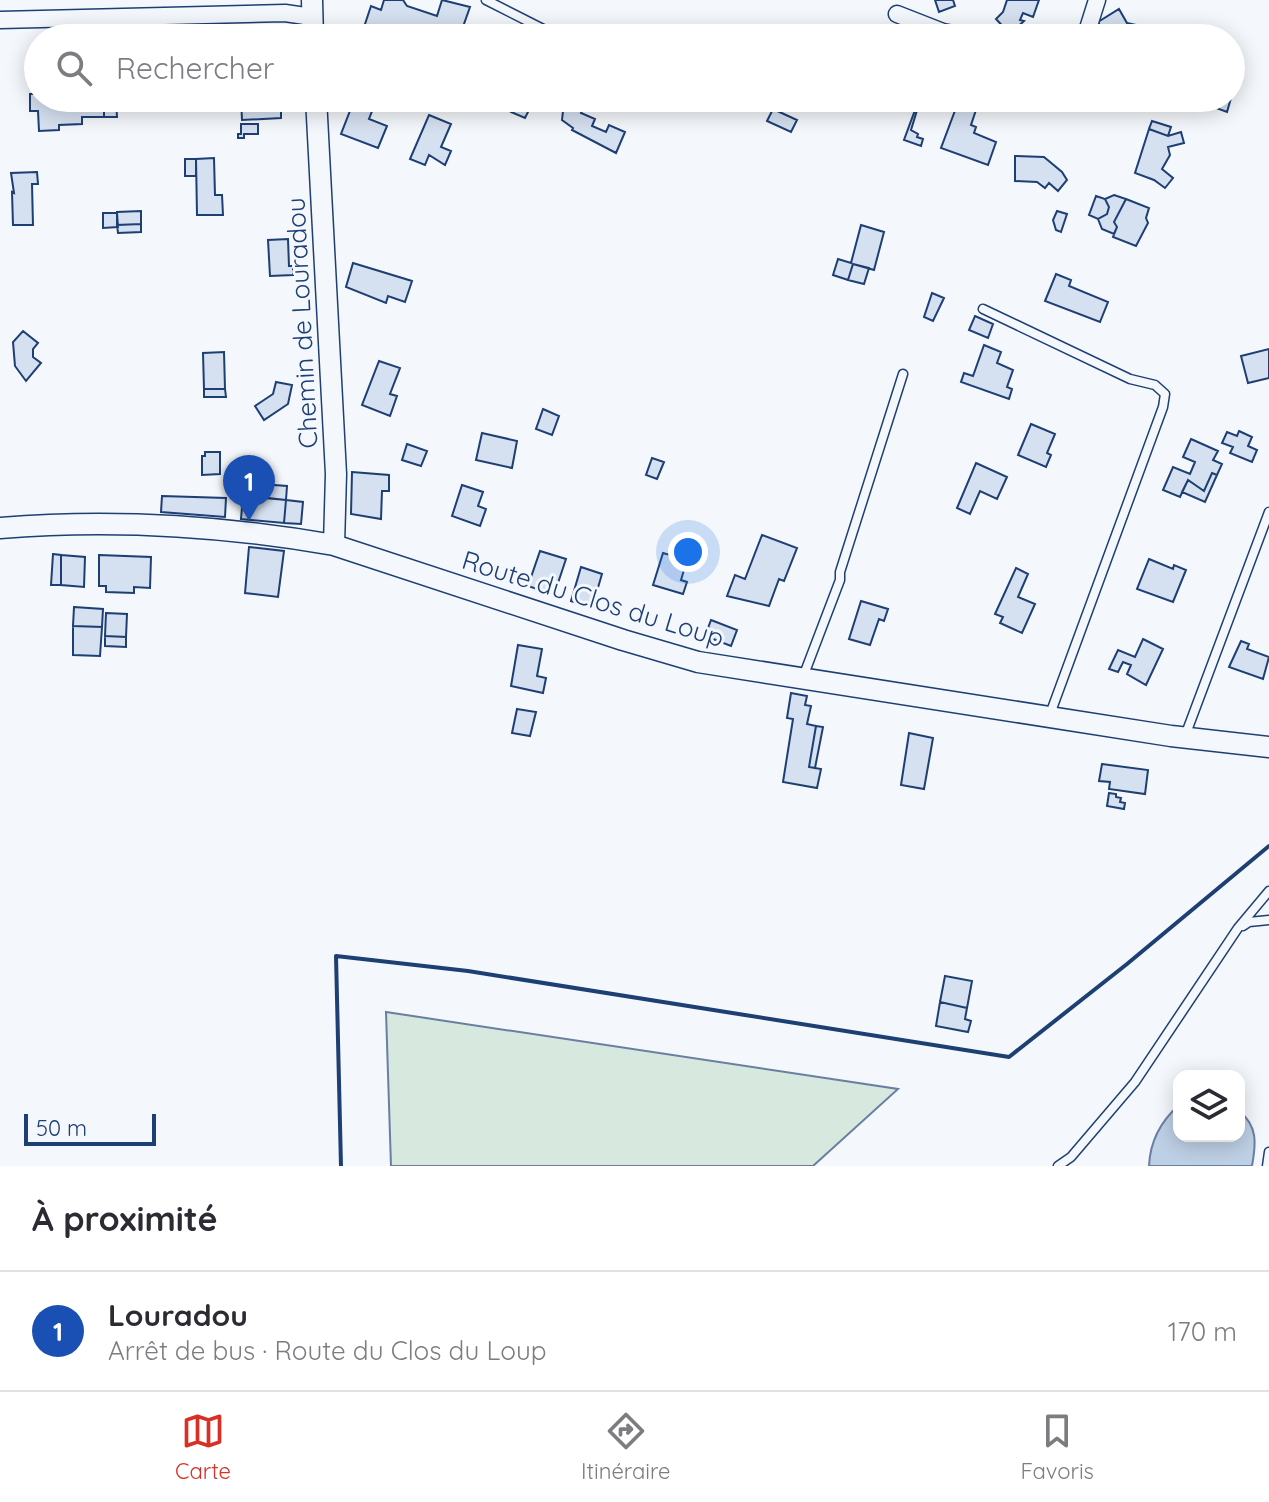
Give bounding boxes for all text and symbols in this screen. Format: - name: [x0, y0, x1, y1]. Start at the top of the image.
- search box: [24, 24, 1245, 112]
- icon: search: [52, 46, 96, 90]
- text: Rechercher: [116, 49, 274, 87]
- street label: Chemin de Louradou: [278, 197, 325, 449]
- pin: 1: [223, 455, 275, 521]
- your location: [668, 532, 708, 572]
- street label: Route du Clos du Loup: [458, 543, 728, 654]
- map controls: [1173, 1070, 1245, 1142]
- button: layers: [1173, 1070, 1245, 1142]
- scale bar: [24, 1110, 156, 1146]
- text: 50 m: [36, 1114, 87, 1142]
- text: À proximité: [32, 1197, 218, 1240]
- text: Louradou: [108, 1296, 248, 1334]
- text: 1: [53, 1315, 63, 1348]
- text: 170 m: [1168, 1315, 1237, 1348]
- text: Arrêt de bus · Route du Clos du Loup: [108, 1334, 547, 1367]
- tab: Carte: [175, 1409, 231, 1485]
- tab: Itinéraire: [581, 1409, 671, 1485]
- tab: Favoris: [1021, 1409, 1094, 1485]

